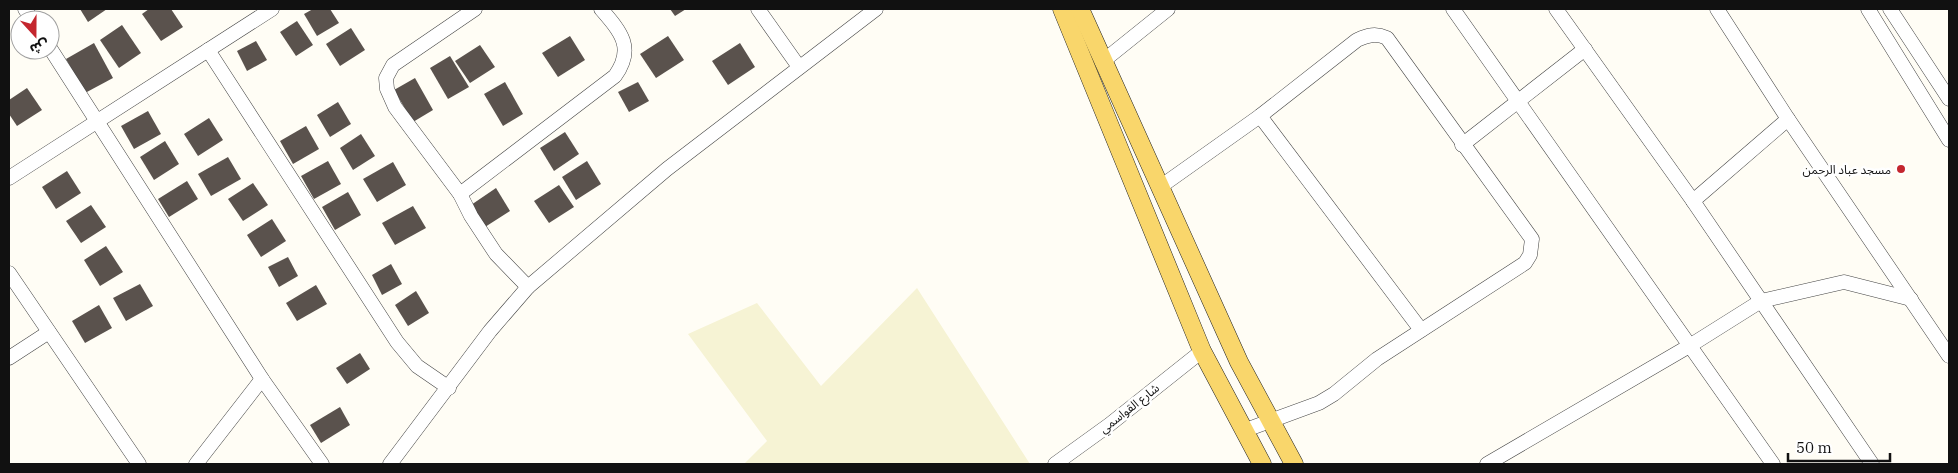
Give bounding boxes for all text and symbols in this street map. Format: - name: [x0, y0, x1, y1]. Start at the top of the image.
- north arrow: [10, 10, 60, 60]
- text: ش: [27, 35, 52, 59]
- place label: مسجد عباد الرحمن: [1803, 162, 1891, 177]
- marker: مسجد عباد الرحمن: [1895, 163, 1907, 175]
- street label: شارع القواسمي: [1096, 380, 1164, 438]
- scale bar: [1788, 430, 1890, 462]
- text: 50 m: [1796, 438, 1832, 457]

